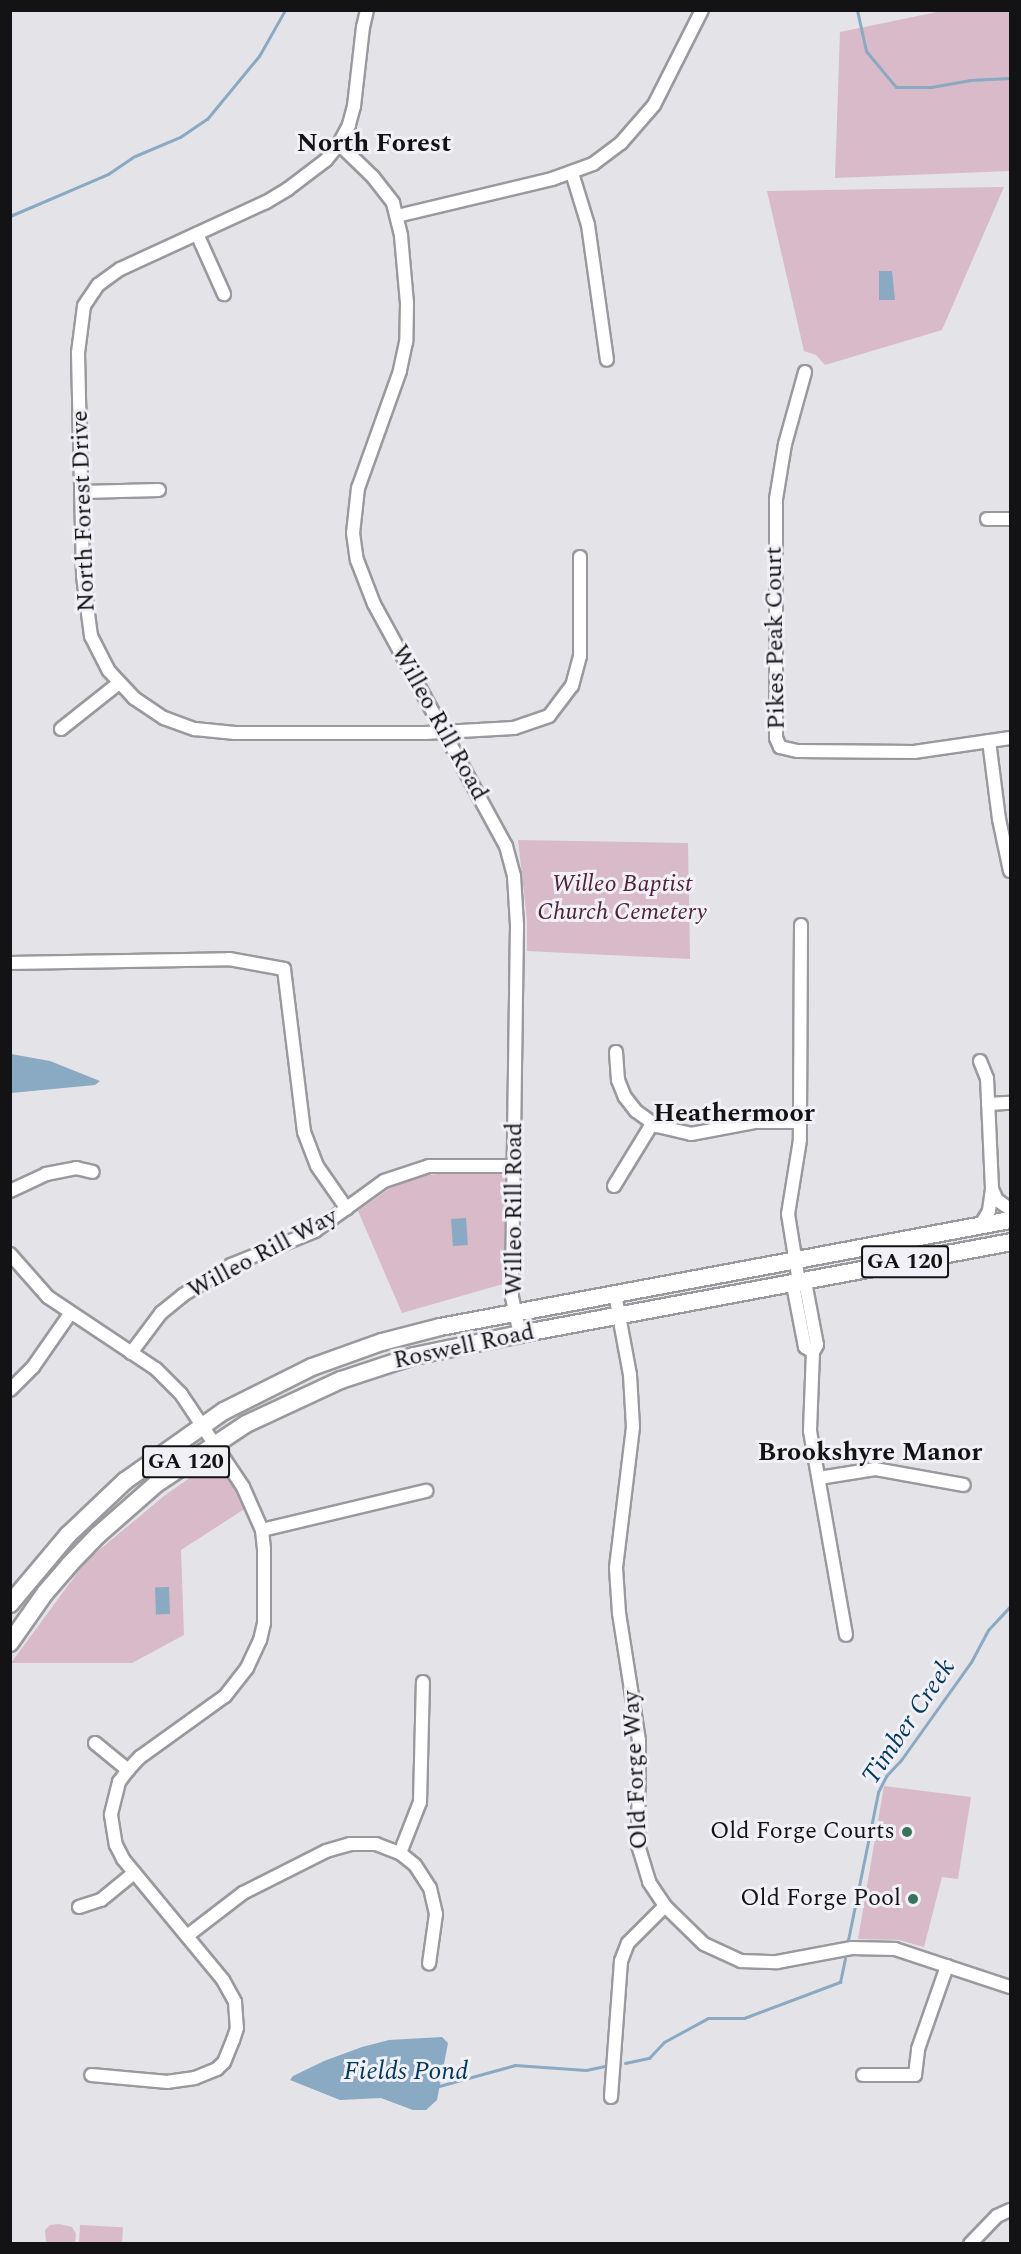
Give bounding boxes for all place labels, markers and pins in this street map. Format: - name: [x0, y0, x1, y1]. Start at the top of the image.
- place label: Old Forge Courts: [710, 1818, 895, 1846]
- marker: Old Forge Courts: [900, 1825, 914, 1839]
- place label: Old Forge Pool: [740, 1885, 901, 1913]
- marker: Old Forge Pool: [906, 1892, 920, 1906]

